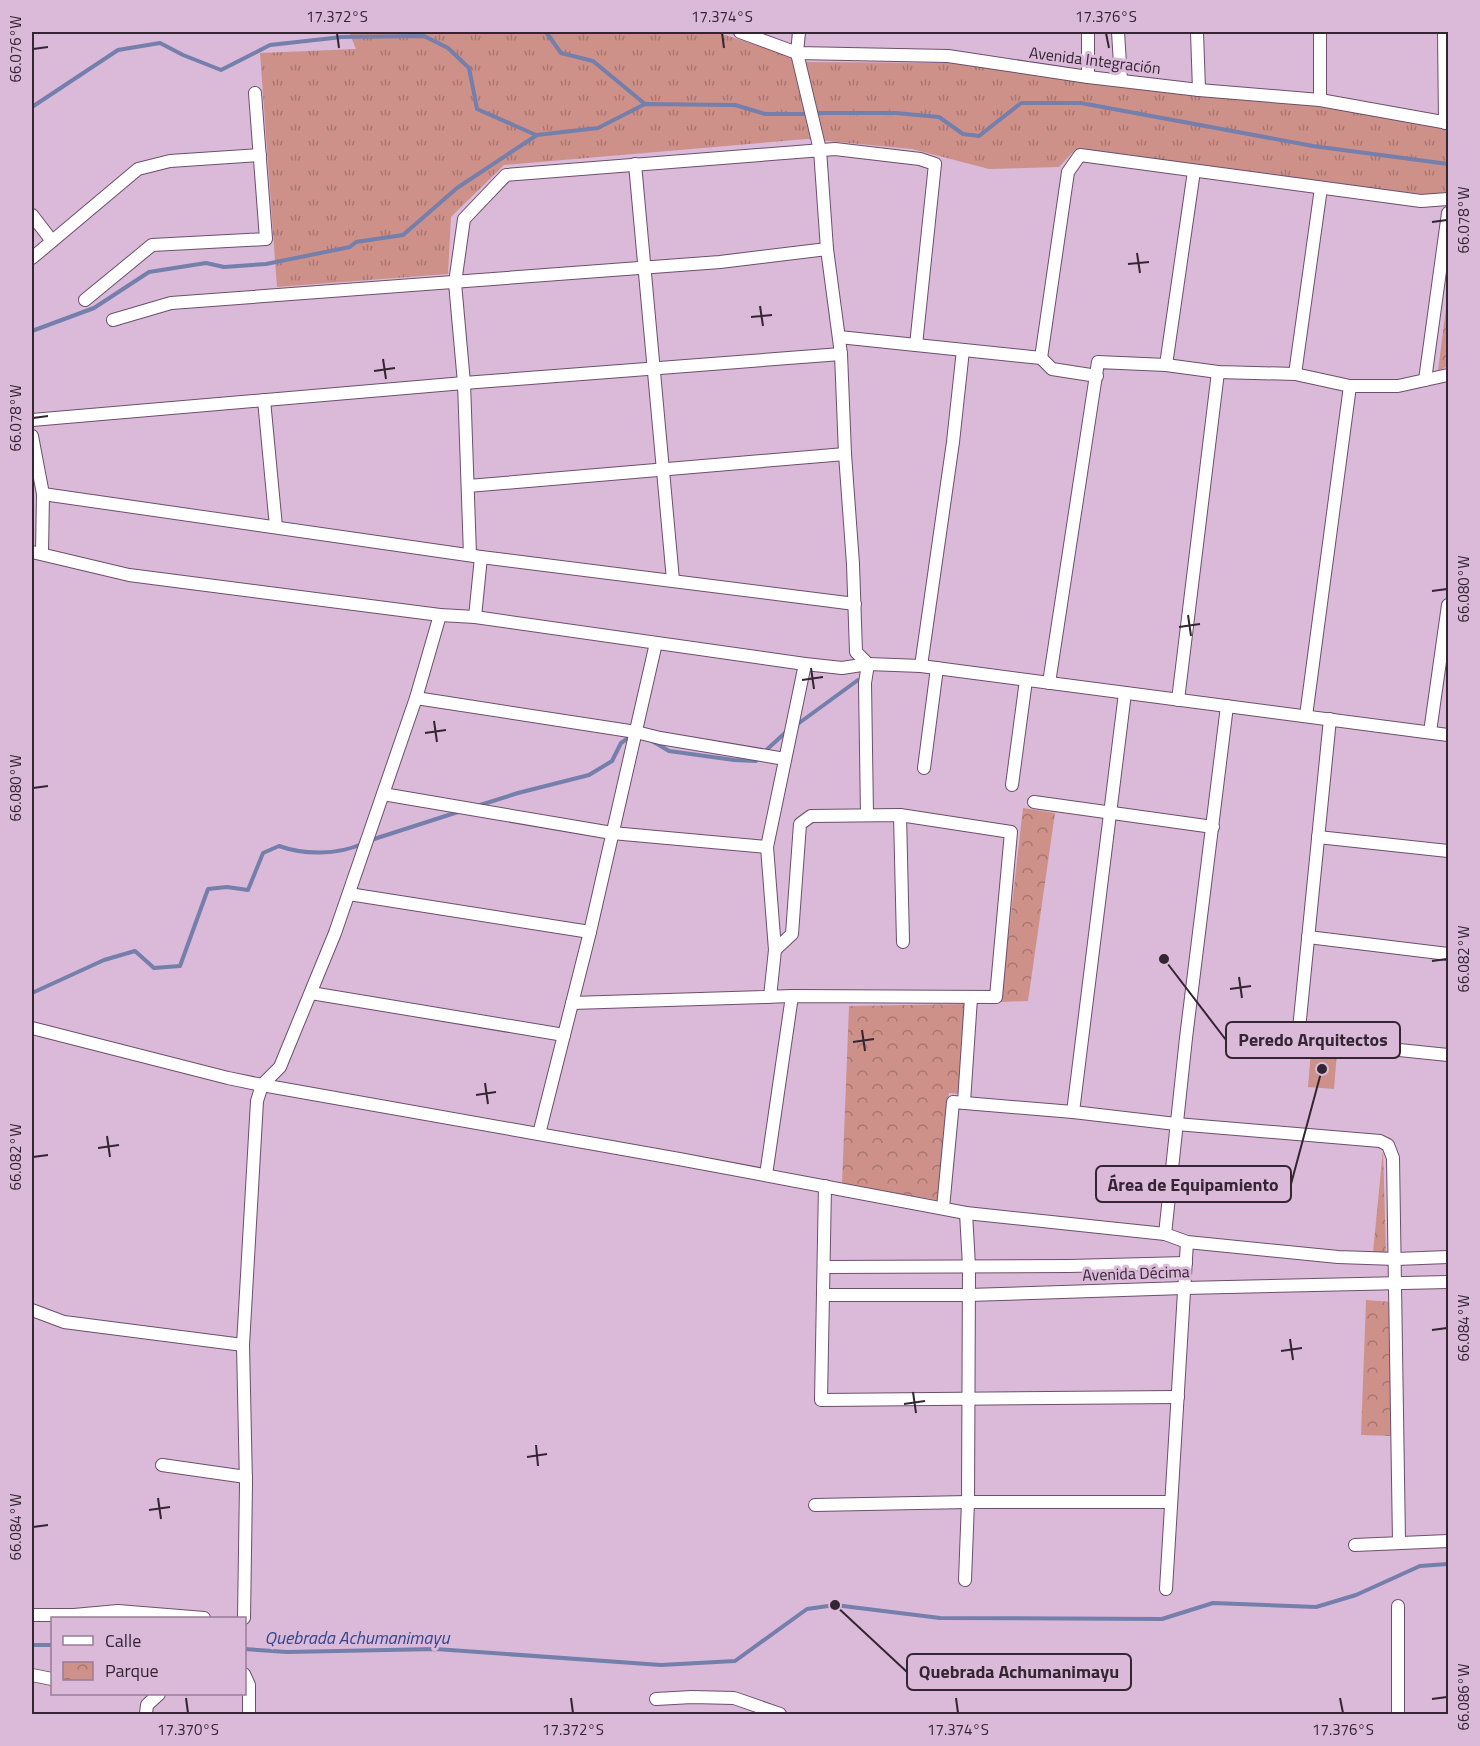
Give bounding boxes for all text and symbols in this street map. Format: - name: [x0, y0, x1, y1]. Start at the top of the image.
- text: 17.372°S: [306, 5, 368, 28]
- text: 17.374°S: [691, 5, 753, 28]
- text: 17.376°S: [1075, 5, 1137, 28]
- text: 66.076°W: [4, 16, 27, 82]
- street label: Avenida Integración: [1028, 40, 1162, 80]
- text: 66.078°W: [1452, 187, 1475, 253]
- text: 66.078°W: [4, 385, 27, 451]
- text: 66.080°W: [1452, 556, 1475, 622]
- text: 66.080°W: [4, 755, 27, 821]
- text: 66.082°W: [1452, 926, 1475, 992]
- callout: Peredo Arquitectos: [1226, 1022, 1400, 1058]
- text: Peredo Arquitectos: [1238, 1026, 1388, 1053]
- text: 66.082°W: [4, 1124, 27, 1190]
- callout: Área de Equipamiento: [1096, 1166, 1291, 1202]
- text: Área de Equipamiento: [1107, 1171, 1279, 1198]
- street label: Avenida Décima: [1082, 1259, 1190, 1287]
- text: 66.084°W: [1452, 1295, 1475, 1361]
- text: 66.084°W: [4, 1494, 27, 1560]
- legend: [51, 1617, 246, 1695]
- water label: Quebrada Achumanimayu: [265, 1624, 450, 1651]
- text: Calle: [105, 1627, 141, 1654]
- callout: Quebrada Achumanimayu: [907, 1654, 1131, 1690]
- text: Parque: [105, 1657, 159, 1684]
- text: Quebrada Achumanimayu: [919, 1658, 1119, 1685]
- text: 66.086°W: [1452, 1664, 1475, 1730]
- text: 17.370°S: [157, 1718, 219, 1741]
- text: 17.372°S: [542, 1718, 604, 1741]
- text: 17.374°S: [927, 1718, 989, 1741]
- text: 17.376°S: [1312, 1718, 1374, 1741]

